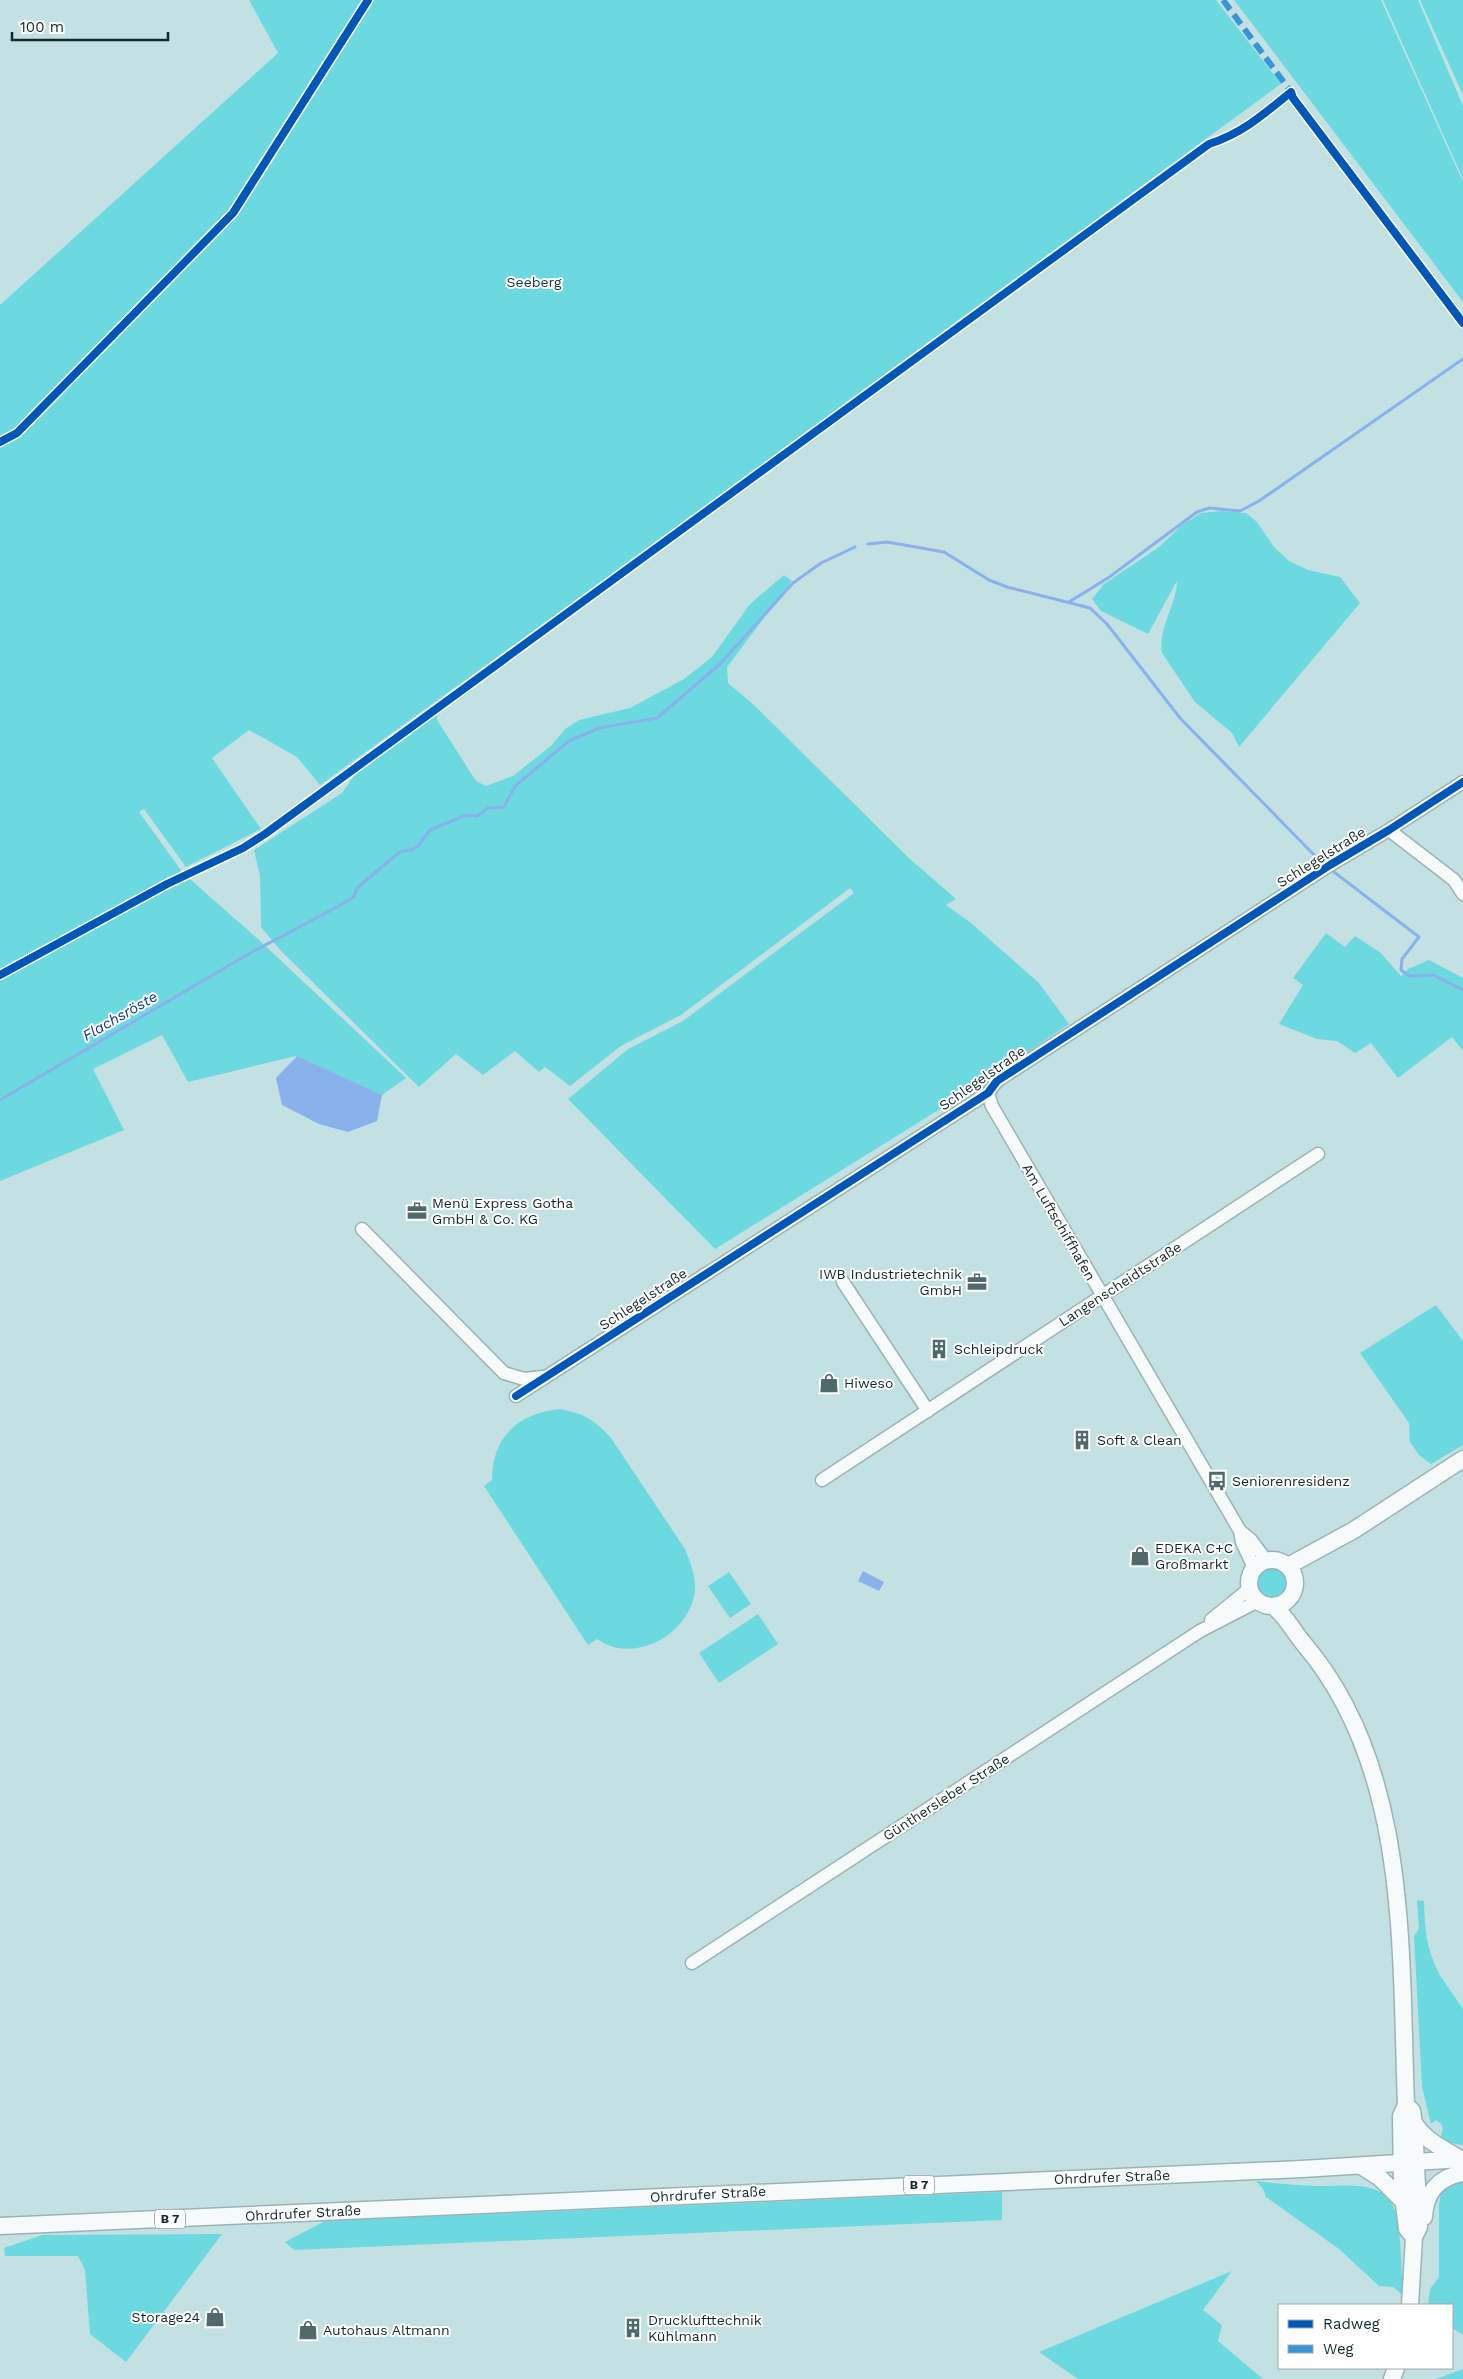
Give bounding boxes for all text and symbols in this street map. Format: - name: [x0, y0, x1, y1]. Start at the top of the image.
- scale bar: [12, 10, 169, 42]
- text: 100 m: [20, 18, 64, 36]
- park label: Seeberg: [507, 274, 562, 290]
- street label: Schlegelstraße: [1274, 823, 1368, 891]
- water label: Flachsröste: [79, 987, 161, 1045]
- street label: Schlegelstraße: [936, 1042, 1028, 1114]
- street label: Am Luftschiffhafen: [1019, 1161, 1099, 1283]
- place label: Menü Express Gotha GmbH & Co. KG: [432, 1195, 573, 1227]
- office icon: Menü Express Gotha GmbH & Co. KG: [406, 1200, 428, 1222]
- street label: Langenscheidtstraße: [1056, 1238, 1184, 1330]
- street label: Schlegelstraße: [596, 1265, 690, 1333]
- place label: IWB Industrietechnik GmbH: [819, 1266, 962, 1298]
- office icon: IWB Industrietechnik GmbH: [966, 1271, 988, 1293]
- building icon: Schleipdruck: [928, 1338, 950, 1360]
- place label: Schleipdruck: [954, 1341, 1043, 1357]
- shop icon: Hiweso: [818, 1372, 840, 1394]
- place label: Hiweso: [844, 1375, 893, 1391]
- building icon: Soft & Clean: [1071, 1429, 1093, 1451]
- place label: Soft & Clean: [1097, 1432, 1182, 1448]
- bus stop icon: Seniorenresidenz: [1206, 1470, 1228, 1492]
- place label: Seniorenresidenz: [1232, 1473, 1350, 1489]
- place label: EDEKA C+C Großmarkt: [1155, 1540, 1233, 1572]
- shop icon: EDEKA C+C Großmarkt: [1129, 1545, 1151, 1567]
- street label: Günthersleber Straße: [880, 1750, 1012, 1844]
- street label: Ohrdrufer Straße: [1054, 2167, 1170, 2187]
- road number: B 7: [904, 2176, 934, 2194]
- street label: Ohrdrufer Straße: [650, 2183, 766, 2205]
- street label: Ohrdrufer Straße: [245, 2202, 361, 2224]
- road number: B 7: [155, 2210, 185, 2228]
- legend: [1278, 2304, 1453, 2369]
- shop icon: Storage24: [204, 2306, 226, 2328]
- place label: Storage24: [131, 2309, 200, 2325]
- place label: Drucklufttechnik Kühlmann: [648, 2312, 762, 2344]
- text: Radweg: [1323, 2315, 1380, 2333]
- building icon: Drucklufttechnik Kühlmann: [622, 2317, 644, 2339]
- shop icon: Autohaus Altmann: [297, 2319, 319, 2341]
- place label: Autohaus Altmann: [323, 2322, 450, 2338]
- text: Weg: [1323, 2340, 1354, 2358]

